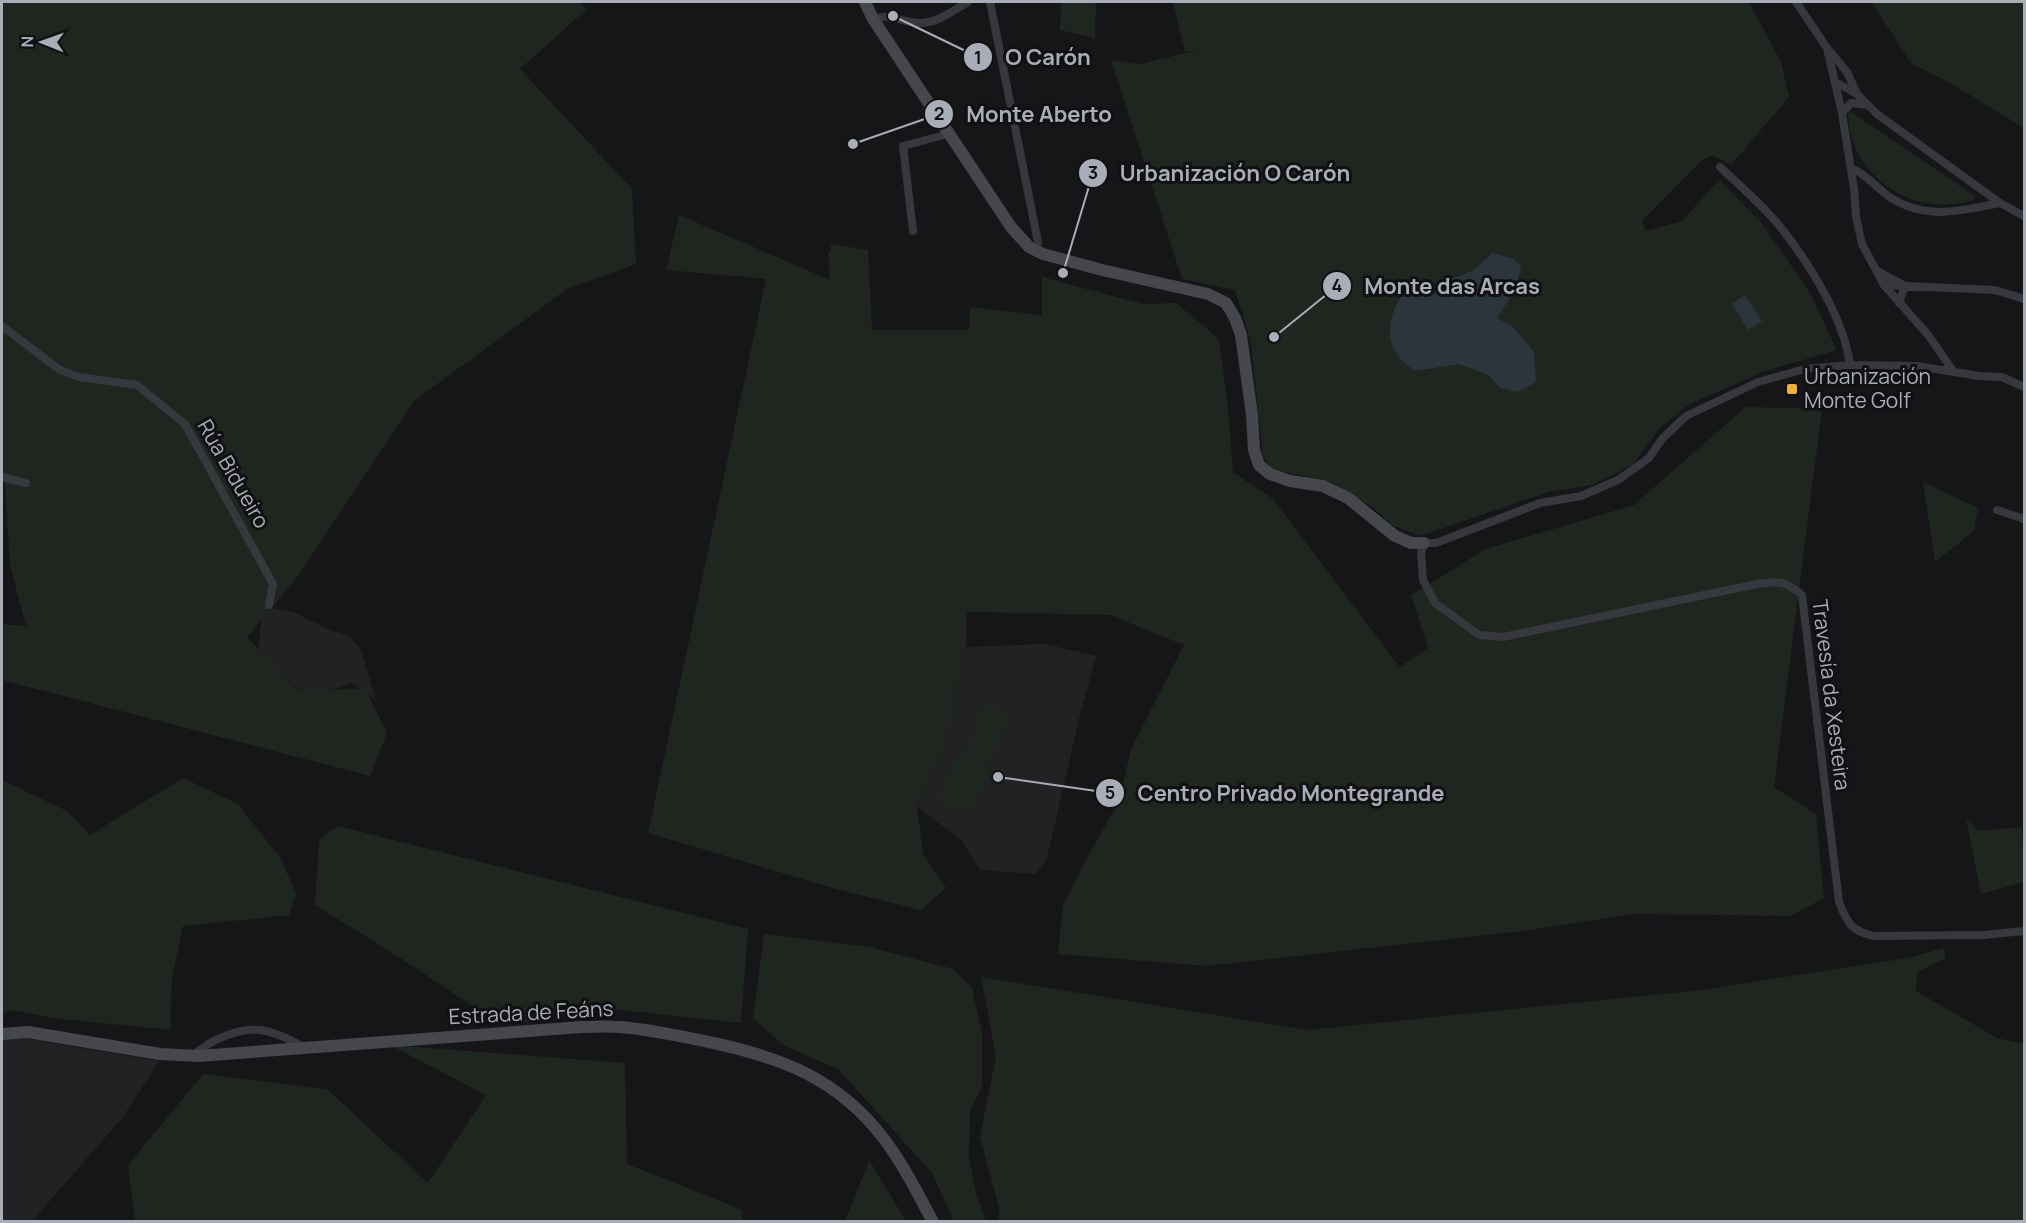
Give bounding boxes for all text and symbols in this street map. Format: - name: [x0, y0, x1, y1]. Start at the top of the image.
- north arrow: [12, 12, 72, 72]
- text: N: [16, 36, 38, 48]
- callout: O Carón: [963, 37, 1103, 77]
- text: O Carón: [1005, 42, 1091, 72]
- text: 1: [974, 45, 982, 69]
- callout: Monte Aberto: [924, 94, 1124, 134]
- text: Monte Aberto: [966, 99, 1112, 129]
- text: 2: [934, 101, 944, 125]
- callout: Urbanización O Carón: [1078, 153, 1362, 193]
- text: Urbanización O Carón: [1120, 158, 1350, 188]
- text: 3: [1088, 160, 1098, 184]
- callout: Monte das Arcas: [1322, 266, 1552, 306]
- text: Monte das Arcas: [1364, 271, 1540, 301]
- text: 4: [1332, 273, 1343, 297]
- place label: Urbanización Monte Golf: [1804, 362, 1931, 414]
- marker: Urbanización Monte Golf: [1785, 382, 1799, 396]
- street label: Rúa Bidueiro: [191, 414, 276, 533]
- street label: Travesía da Xesteira: [1806, 598, 1858, 792]
- callout: Centro Privado Montegrande: [1095, 773, 1457, 813]
- text: Centro Privado Montegrande: [1137, 778, 1445, 808]
- text: 5: [1105, 780, 1115, 804]
- street label: Estrada de Feáns: [448, 994, 614, 1030]

